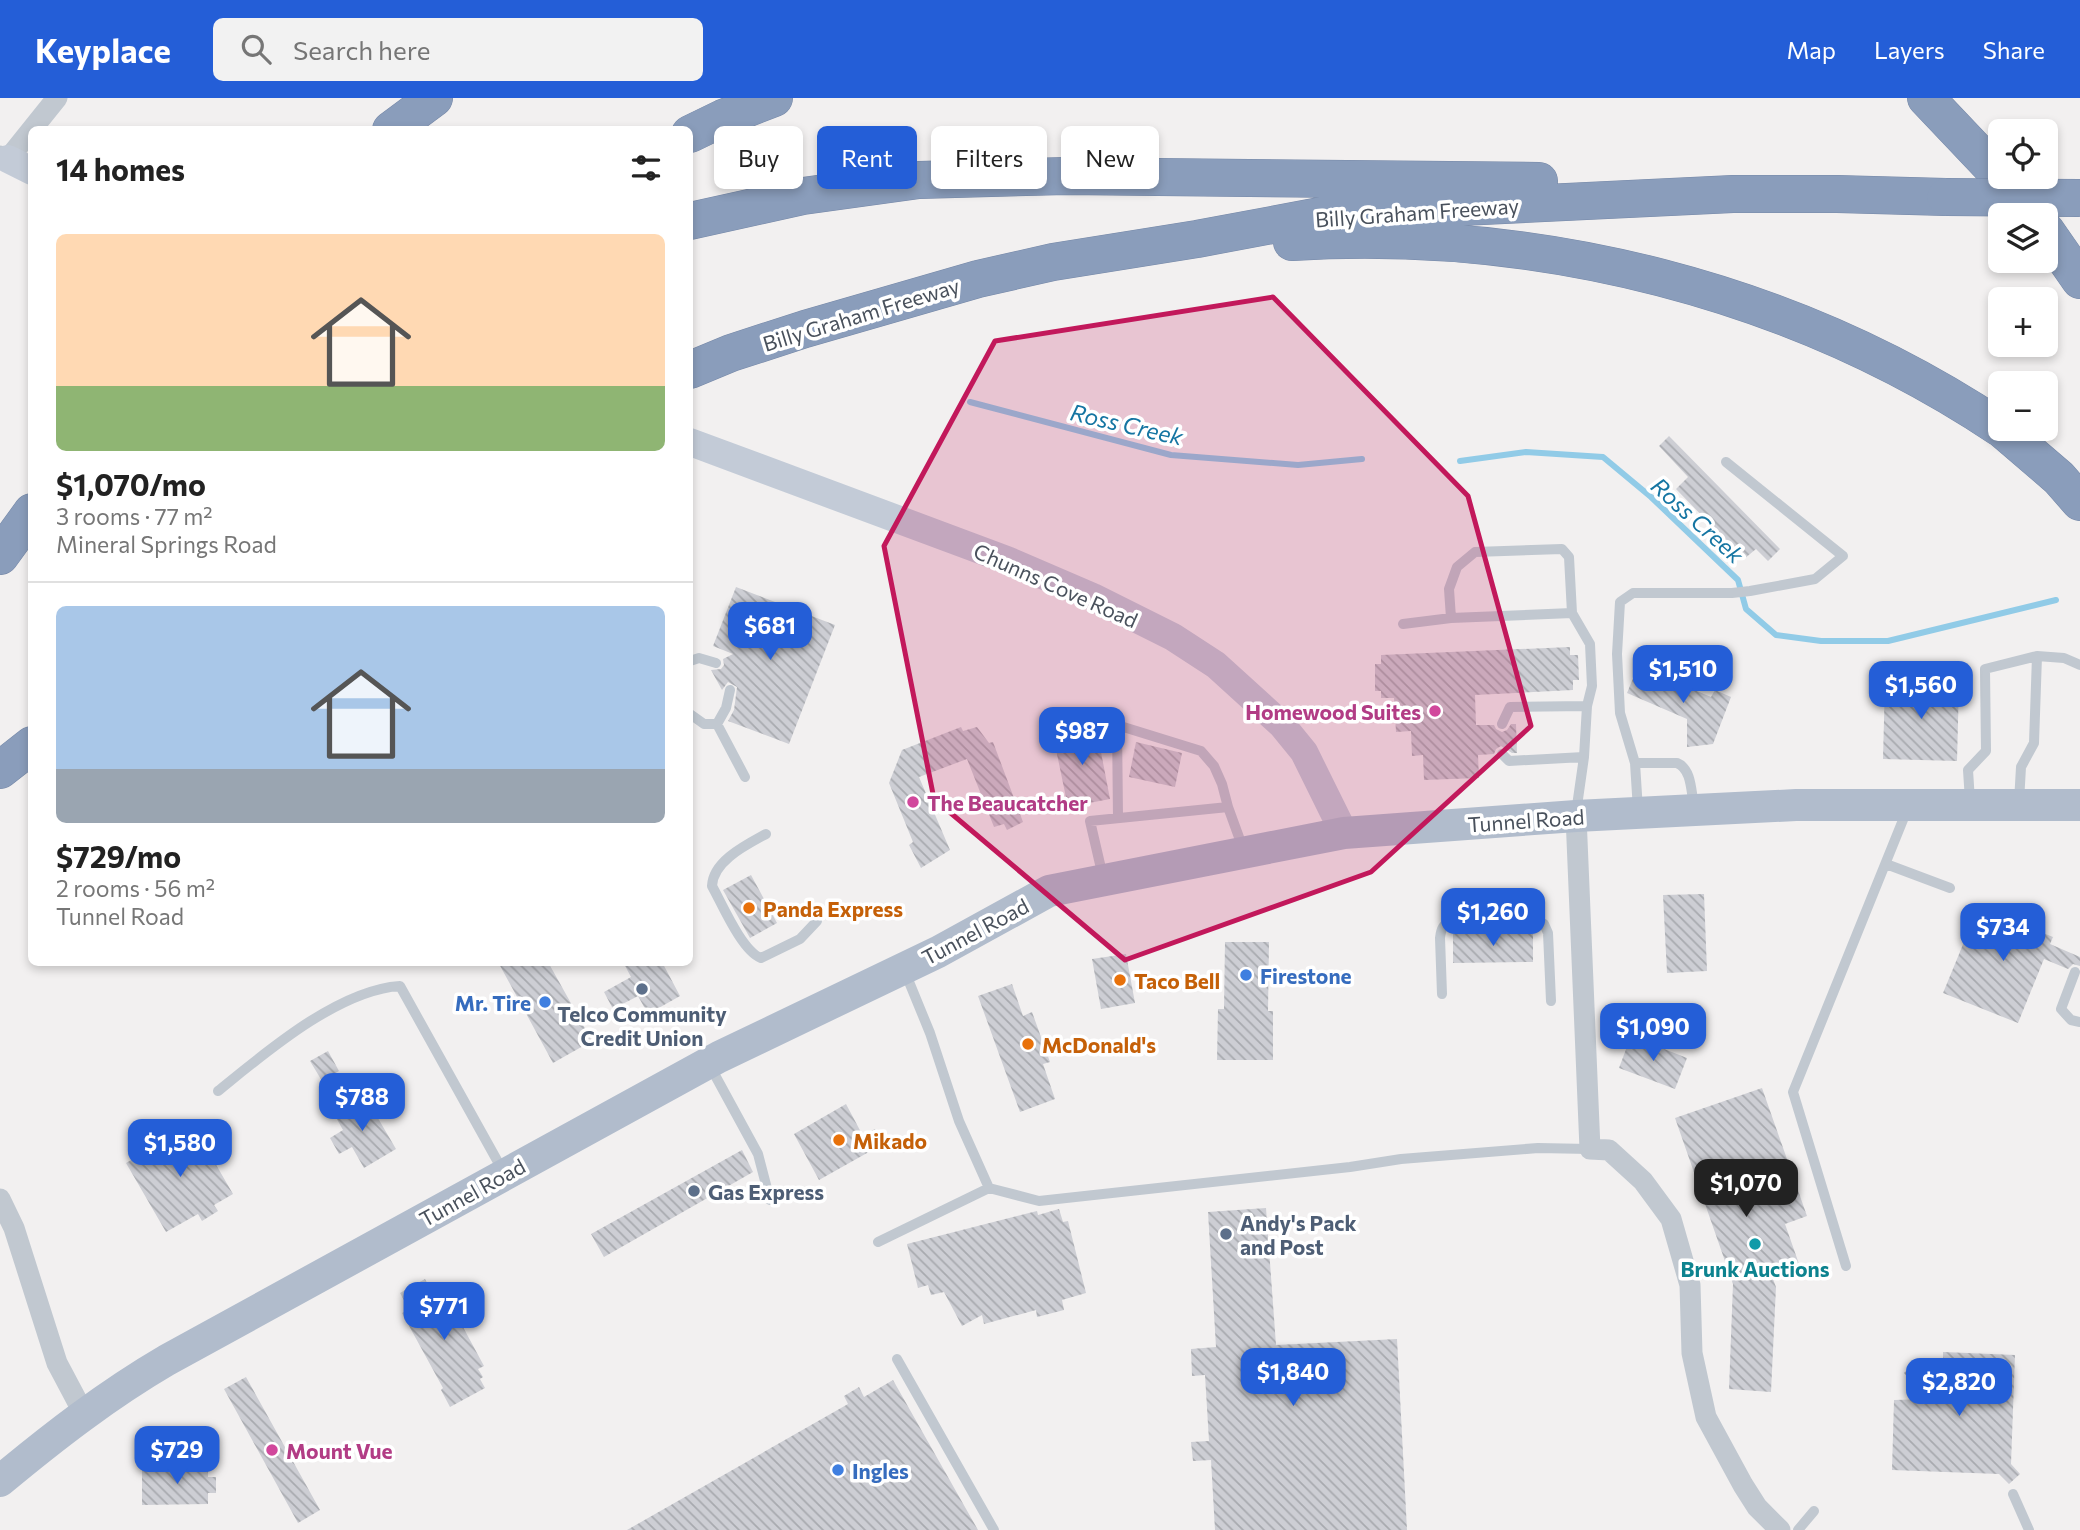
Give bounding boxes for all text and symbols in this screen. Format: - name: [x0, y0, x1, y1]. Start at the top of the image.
- search box: [213, 18, 703, 81]
- text: Keyplace: [35, 29, 171, 70]
- icon: search: [237, 30, 275, 68]
- text: Search here: [293, 34, 430, 65]
- text: Map: [1787, 35, 1836, 64]
- text: Layers: [1874, 35, 1945, 64]
- text: Share: [1983, 35, 2045, 64]
- map controls: [1988, 119, 2058, 441]
- button: locate: [1988, 119, 2058, 189]
- chip: Buy: [714, 126, 803, 189]
- chip: Rent: [817, 126, 917, 189]
- chip: Filters: [931, 126, 1047, 189]
- chip: New: [1061, 126, 1159, 189]
- icon: filters: [627, 149, 665, 187]
- text: 14 homes: [56, 150, 185, 187]
- street label: Billy Graham Freeway: [1314, 192, 1520, 232]
- button: layers: [1988, 203, 2058, 273]
- street label: Billy Graham Freeway: [760, 272, 962, 356]
- icon: home: [298, 279, 424, 405]
- button: +: [1988, 287, 2058, 357]
- button: −: [1988, 371, 2058, 441]
- water label: Ross Creek: [1068, 397, 1187, 451]
- text: $1,070/mo: [56, 465, 206, 502]
- water label: Ross Creek: [1646, 471, 1750, 569]
- text: 3 rooms · 77 m²: [56, 502, 213, 530]
- text: Mineral Springs Road: [56, 530, 277, 558]
- street label: Chunns Cove Road: [970, 538, 1142, 632]
- pin: $681: [729, 602, 811, 662]
- text: $681: [744, 611, 796, 639]
- pin: $1,510: [1626, 646, 1740, 705]
- icon: home: [298, 651, 424, 777]
- text: $1,510: [1649, 654, 1717, 682]
- pin: $1,560: [1864, 662, 1978, 721]
- text: $1,560: [1885, 670, 1957, 698]
- place label: Homewood Suites: [1245, 699, 1421, 724]
- marker: Homewood Suites: [1427, 703, 1443, 719]
- pin: $987: [1041, 708, 1123, 767]
- text: $987: [1055, 716, 1109, 744]
- place label: The Beaucatcher: [927, 790, 1088, 815]
- marker: The Beaucatcher: [905, 794, 921, 810]
- street label: Tunnel Road: [1467, 803, 1585, 837]
- text: $729/mo: [56, 837, 181, 874]
- text: 2 rooms · 56 m²: [56, 874, 215, 902]
- pin: $1,260: [1436, 888, 1550, 948]
- street label: Tunnel Road: [917, 893, 1033, 969]
- place label: Panda Express: [763, 896, 903, 921]
- text: $1,260: [1457, 897, 1529, 925]
- marker: Panda Express: [741, 900, 757, 916]
- text: Tunnel Road: [56, 902, 184, 930]
- pin: $734: [1962, 904, 2044, 963]
- text: $734: [1976, 912, 2030, 940]
- place label: Firestone: [1260, 963, 1352, 988]
- marker: Firestone: [1238, 967, 1254, 983]
- place label: Taco Bell: [1134, 968, 1220, 993]
- marker: Taco Bell: [1112, 972, 1128, 988]
- marker: Telco Community Credit Union: [634, 981, 650, 997]
- place label: Mr. Tire: [455, 990, 531, 1015]
- marker: Mr. Tire: [537, 994, 553, 1010]
- place label: Telco Community Credit Union: [557, 1001, 727, 1050]
- pin: $1,090: [1596, 1004, 1710, 1063]
- text: $1,090: [1616, 1012, 1690, 1040]
- place label: McDonald's: [1042, 1032, 1156, 1057]
- marker: McDonald's: [1020, 1036, 1036, 1052]
- pin: $788: [321, 1074, 403, 1133]
- text: $788: [335, 1082, 389, 1110]
- pin: $1,580: [123, 1119, 237, 1179]
- text: $1,580: [144, 1128, 216, 1156]
- place label: Mikado: [853, 1128, 927, 1153]
- marker: Mikado: [831, 1132, 847, 1148]
- street label: Tunnel Road: [415, 1153, 529, 1231]
- pin: $1,070: [1689, 1160, 1803, 1219]
- text: $1,070: [1710, 1168, 1782, 1196]
- place label: Gas Express: [708, 1179, 824, 1204]
- marker: Gas Express: [686, 1183, 702, 1199]
- place label: Andy's Pack and Post: [1240, 1210, 1357, 1259]
- marker: Andy's Pack and Post: [1218, 1226, 1234, 1242]
- marker: Brunk Auctions: [1747, 1236, 1763, 1252]
- place label: Brunk Auctions: [1681, 1256, 1830, 1281]
- pin: $771: [403, 1282, 485, 1342]
- text: $771: [420, 1291, 468, 1319]
- pin: $1,840: [1236, 1348, 1350, 1408]
- text: $1,840: [1257, 1357, 1329, 1385]
- pin: $2,820: [1902, 1358, 2016, 1418]
- text: $2,820: [1922, 1367, 1996, 1395]
- pin: $729: [136, 1426, 218, 1486]
- text: $729: [151, 1435, 204, 1463]
- place label: Mount Vue: [286, 1438, 393, 1463]
- marker: Mount Vue: [264, 1442, 280, 1458]
- place label: Ingles: [852, 1458, 909, 1483]
- marker: Ingles: [830, 1462, 846, 1478]

